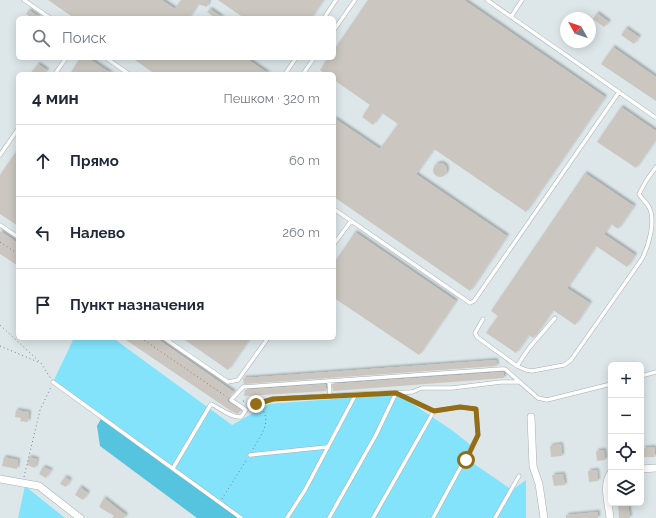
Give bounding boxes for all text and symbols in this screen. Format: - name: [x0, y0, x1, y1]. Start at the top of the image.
- north arrow: [560, 12, 596, 48]
- search box: [16, 16, 336, 60]
- icon: search: [30, 27, 52, 49]
- text: Поиск: [62, 29, 107, 47]
- text: 4 мин: [32, 88, 79, 108]
- text: Пешком · 320 m: [223, 91, 320, 106]
- icon: ahead: [32, 150, 54, 172]
- text: Прямо: [70, 152, 119, 170]
- text: 60 m: [289, 153, 320, 168]
- icon: left: [32, 222, 54, 244]
- text: Налево: [70, 224, 125, 242]
- text: 260 m: [282, 225, 320, 240]
- icon: arrive: [32, 294, 54, 316]
- text: Пункт назначения: [70, 296, 204, 314]
- map controls: [608, 362, 644, 506]
- button: +: [608, 362, 644, 398]
- route end: [247, 395, 265, 413]
- button: −: [608, 398, 644, 434]
- button: locate: [608, 434, 644, 470]
- route start: [457, 451, 475, 469]
- button: layers: [608, 470, 644, 506]

